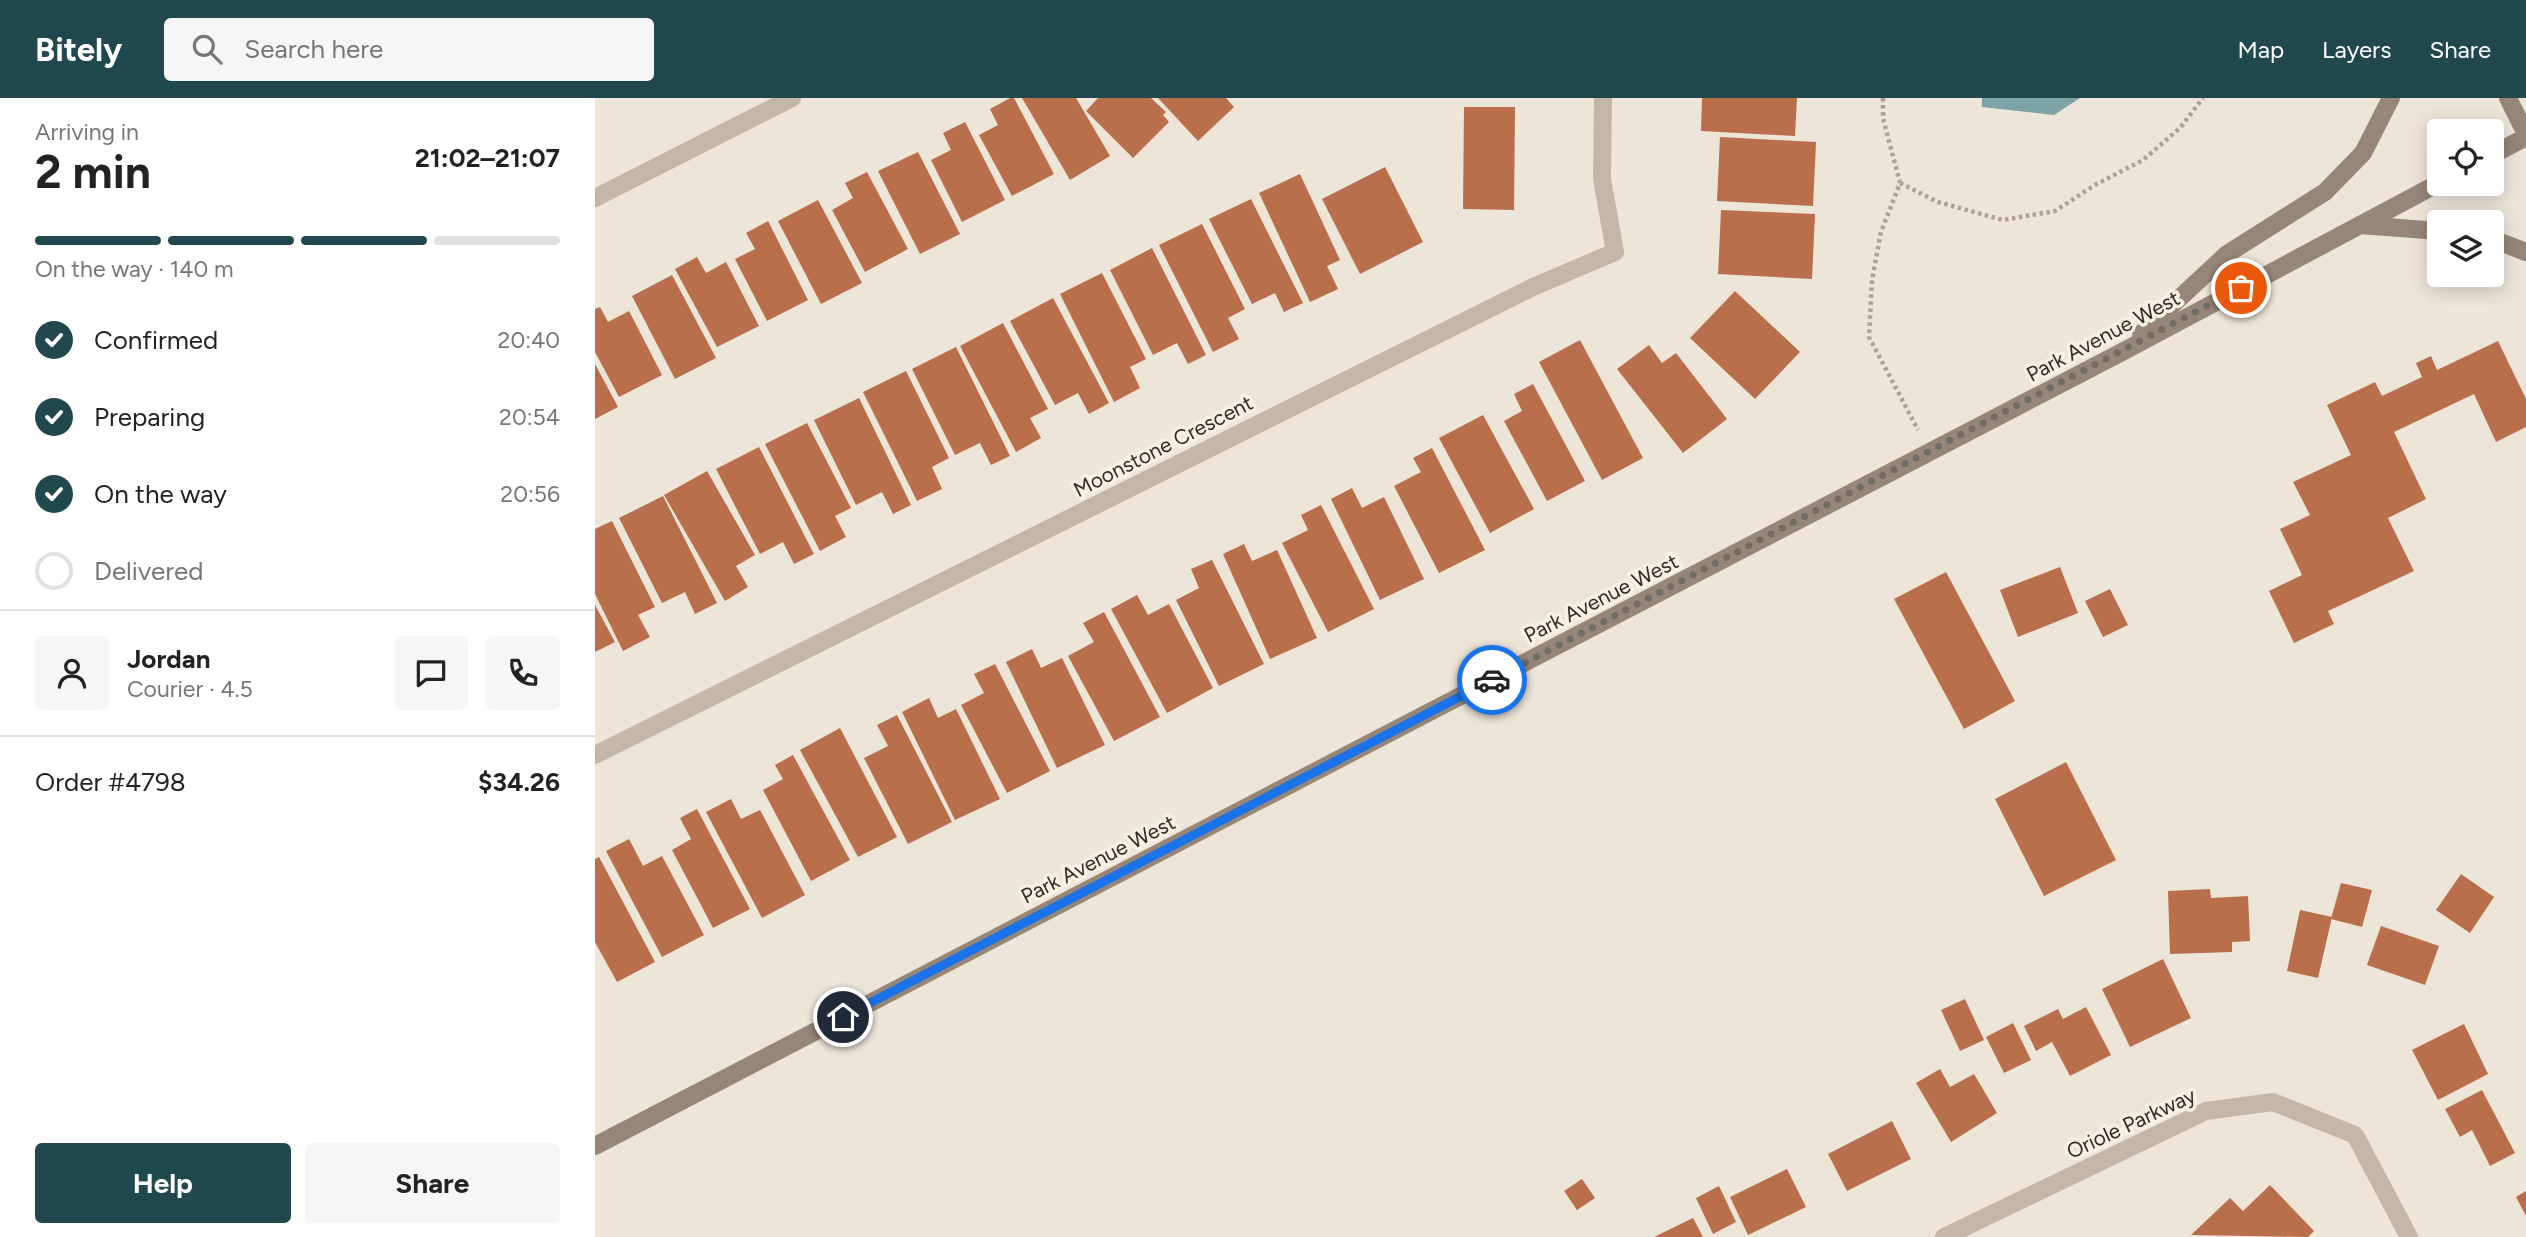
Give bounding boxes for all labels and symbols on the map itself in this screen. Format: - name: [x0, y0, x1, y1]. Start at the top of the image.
- pin: [2211, 258, 2271, 318]
- street label: Park Avenue West: [2022, 285, 2184, 387]
- street label: Moonstone Crescent: [1069, 390, 1257, 502]
- street label: Park Avenue West: [1520, 548, 1682, 648]
- courier: [1457, 645, 1527, 715]
- street label: Park Avenue West: [1017, 809, 1179, 909]
- pin: [813, 987, 873, 1047]
- street label: Oriole Parkway: [2063, 1082, 2199, 1164]

